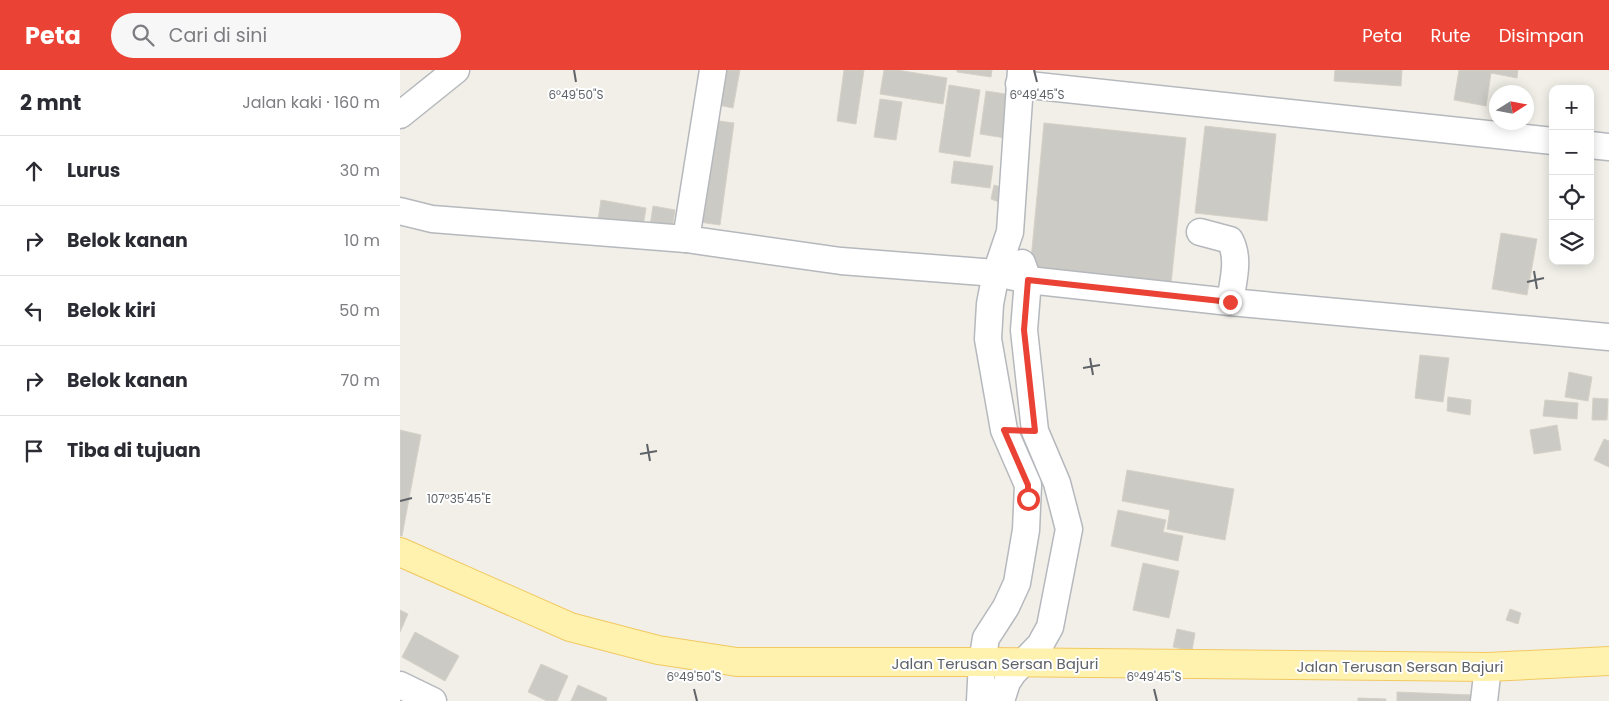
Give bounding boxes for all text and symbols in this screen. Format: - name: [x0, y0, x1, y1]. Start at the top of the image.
- search box: [111, 13, 461, 58]
- text: Peta: [25, 19, 81, 52]
- icon: search: [129, 21, 157, 49]
- text: Cari di sini: [169, 22, 267, 49]
- text: Peta: [1362, 23, 1402, 48]
- text: Rute: [1430, 23, 1471, 48]
- text: Disimpan: [1499, 23, 1584, 48]
- north arrow: [1489, 85, 1534, 130]
- map controls: [1549, 85, 1594, 265]
- button: +: [1549, 85, 1594, 130]
- text: 6°49'50"S: [548, 86, 604, 103]
- text: 6°49'45"S: [1009, 86, 1065, 103]
- text: 2 mnt: [20, 88, 81, 117]
- text: Jalan kaki · 160 m: [242, 91, 380, 114]
- button: −: [1549, 130, 1594, 175]
- icon: ahead: [20, 157, 48, 185]
- text: Lurus: [67, 157, 120, 184]
- text: 30 m: [340, 159, 380, 182]
- button: locate: [1549, 175, 1594, 220]
- button: layers: [1549, 220, 1594, 265]
- icon: right: [20, 227, 48, 255]
- text: Belok kanan: [67, 227, 188, 254]
- text: 10 m: [344, 229, 380, 252]
- route end: [1219, 291, 1242, 314]
- icon: left: [20, 297, 48, 325]
- text: Belok kiri: [67, 297, 156, 324]
- text: 50 m: [339, 299, 380, 322]
- icon: right: [20, 367, 48, 395]
- text: Belok kanan: [67, 367, 188, 394]
- text: 70 m: [340, 369, 380, 392]
- icon: arrive: [20, 437, 48, 465]
- text: Tiba di tujuan: [67, 437, 201, 464]
- route start: [1017, 488, 1040, 511]
- text: 107°35'45"E: [427, 490, 491, 507]
- street label: Jalan Terusan Sersan Bajuri: [892, 653, 1098, 674]
- street label: Jalan Terusan Sersan Bajuri: [1297, 656, 1503, 677]
- text: 6°49'50"S: [666, 668, 722, 685]
- text: 6°49'45"S: [1126, 668, 1182, 685]

